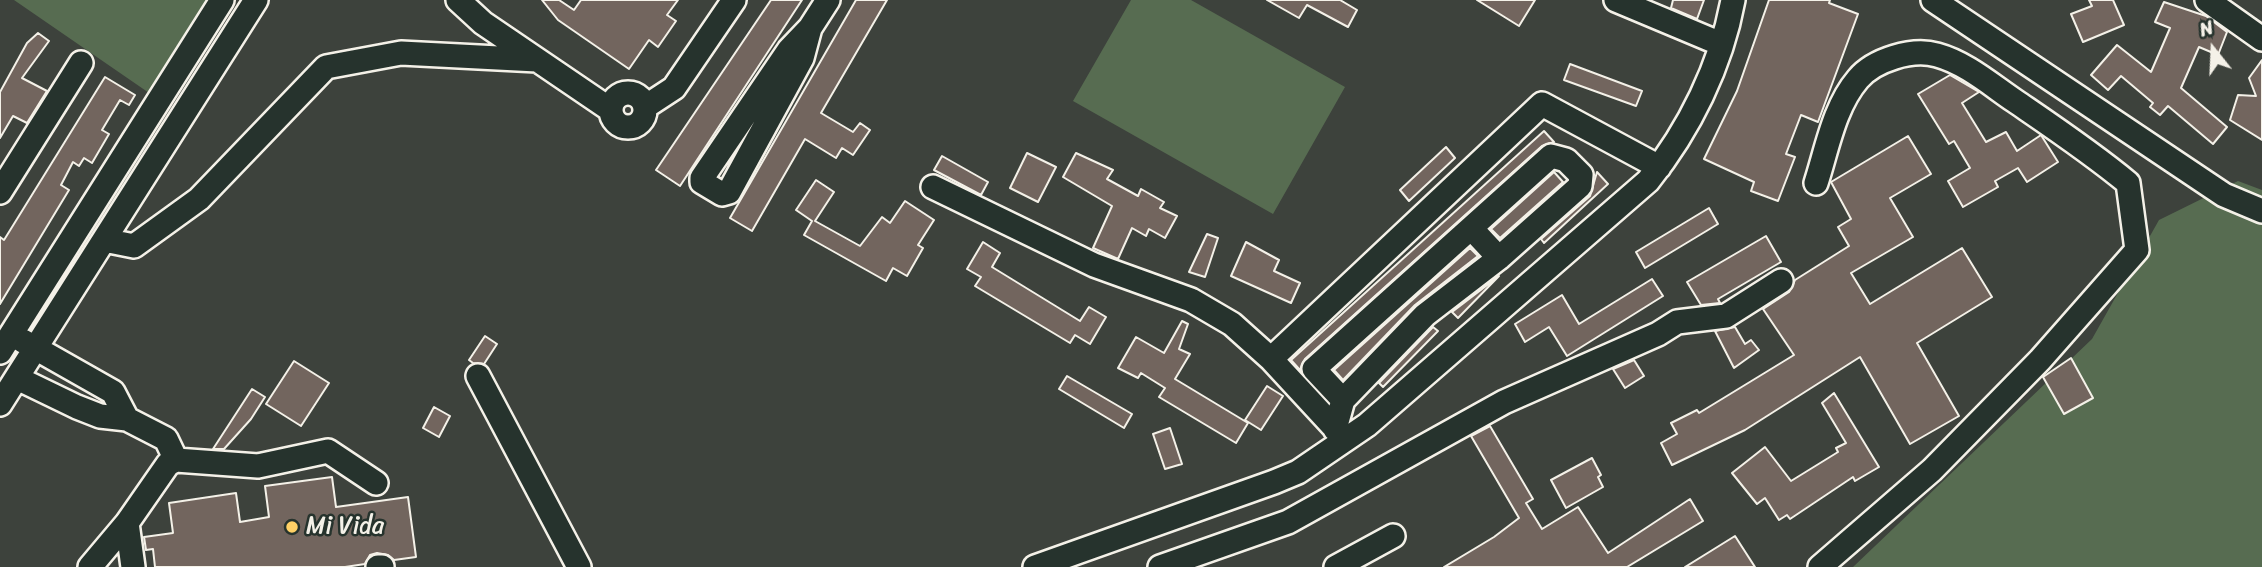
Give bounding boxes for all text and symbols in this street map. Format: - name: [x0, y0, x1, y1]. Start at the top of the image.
- text: N: [2195, 11, 2218, 46]
- north arrow: [2178, 14, 2248, 84]
- place label: Mi Vida: [306, 513, 384, 541]
- marker: Mi Vida: [284, 519, 300, 535]

